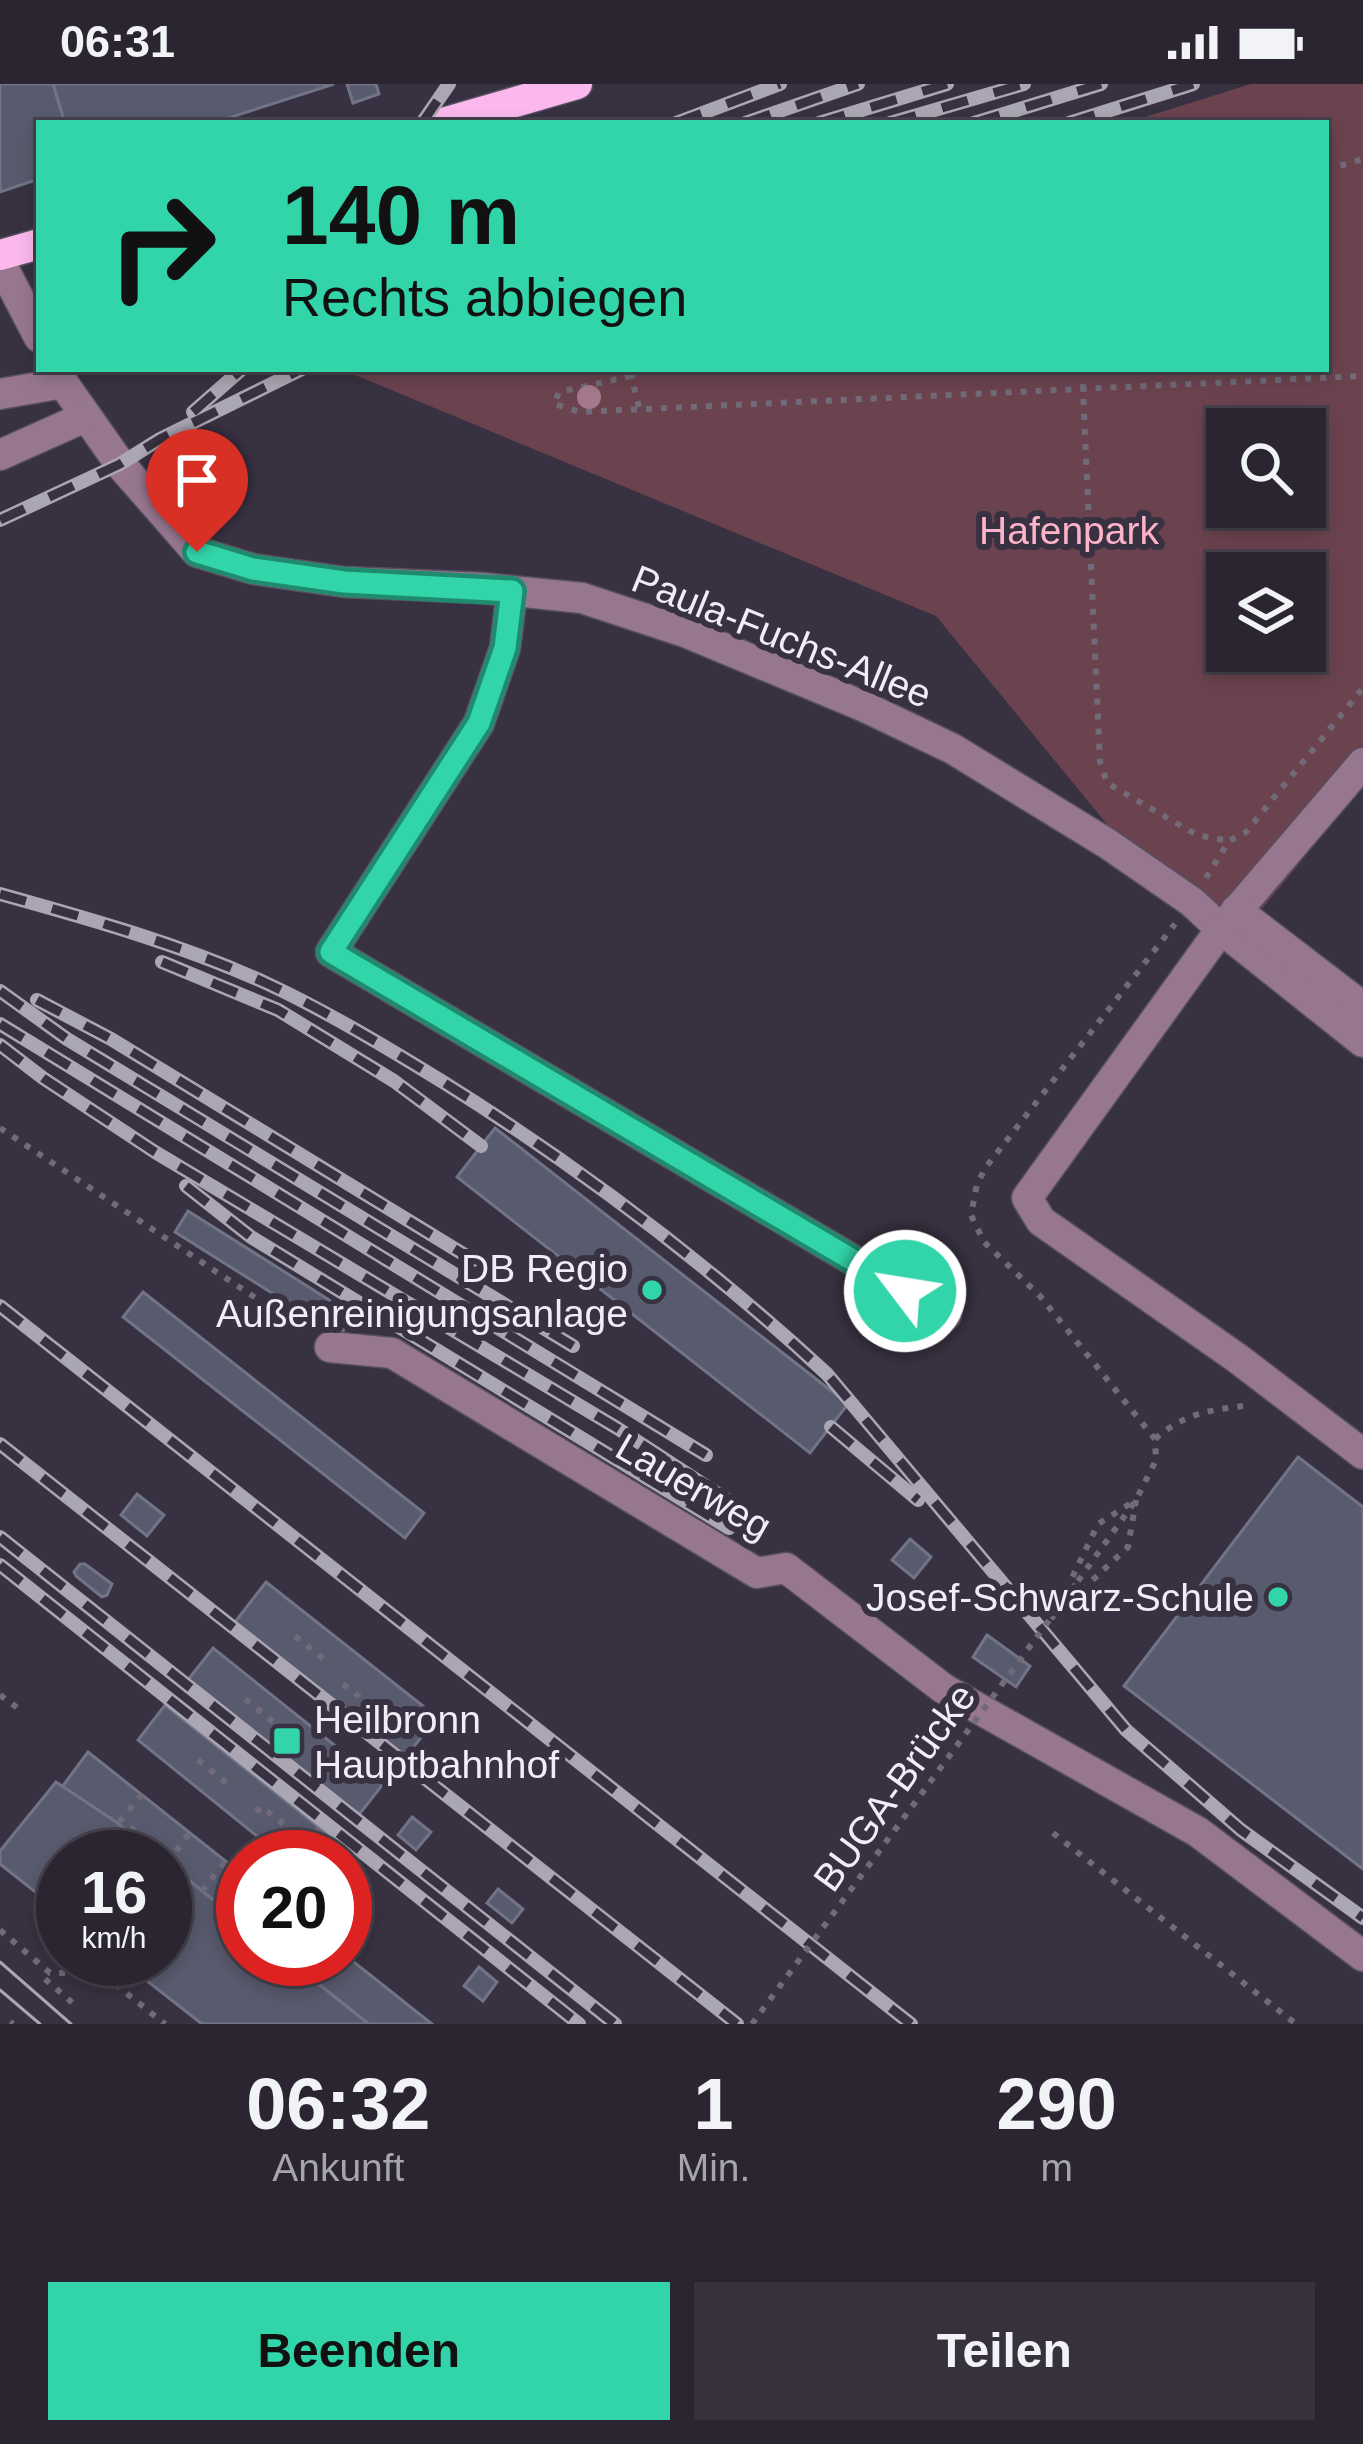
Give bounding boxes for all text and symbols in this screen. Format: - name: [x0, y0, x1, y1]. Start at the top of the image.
- text: 06:31: [60, 16, 175, 67]
- icon: right: [84, 168, 240, 324]
- text: 140 m: [282, 168, 520, 262]
- text: Rechts abbiegen: [282, 267, 687, 327]
- map controls: [1206, 408, 1326, 672]
- button: search: [1206, 408, 1326, 528]
- pin: [146, 429, 248, 552]
- icon: arrive: [164, 447, 230, 513]
- park label: Hafenpark: [979, 509, 1159, 552]
- button: layers: [1206, 552, 1326, 672]
- street label: Paula-Fuchs-Allee: [626, 557, 938, 716]
- position arrow: [842, 1228, 968, 1354]
- place label: DB Regio Außenreinigungsanlage: [216, 1247, 628, 1335]
- marker: DB Regio Außenreinigungsanlage: [639, 1277, 665, 1303]
- street label: Lauerweg: [609, 1425, 779, 1548]
- place label: Josef-Schwarz-Schule: [866, 1576, 1254, 1619]
- marker: Josef-Schwarz-Schule: [1265, 1584, 1291, 1610]
- street label: BUGA-Brücke: [805, 1676, 984, 1899]
- place label: Heilbronn Hauptbahnhof: [314, 1698, 559, 1786]
- marker: Heilbronn Hauptbahnhof: [271, 1725, 303, 1757]
- speed limit sign: 20: [216, 1830, 372, 1986]
- text: 16: [81, 1859, 147, 1926]
- text: km/h: [81, 1921, 147, 1954]
- text: 06:32: [246, 2064, 430, 2144]
- text: 1: [693, 2064, 734, 2144]
- text: 290: [997, 2064, 1117, 2144]
- text: Ankunft: [272, 2146, 404, 2189]
- text: Min.: [677, 2146, 750, 2189]
- text: m: [1040, 2146, 1073, 2189]
- button: Beenden: [48, 2282, 670, 2420]
- button: Teilen: [694, 2282, 1315, 2420]

